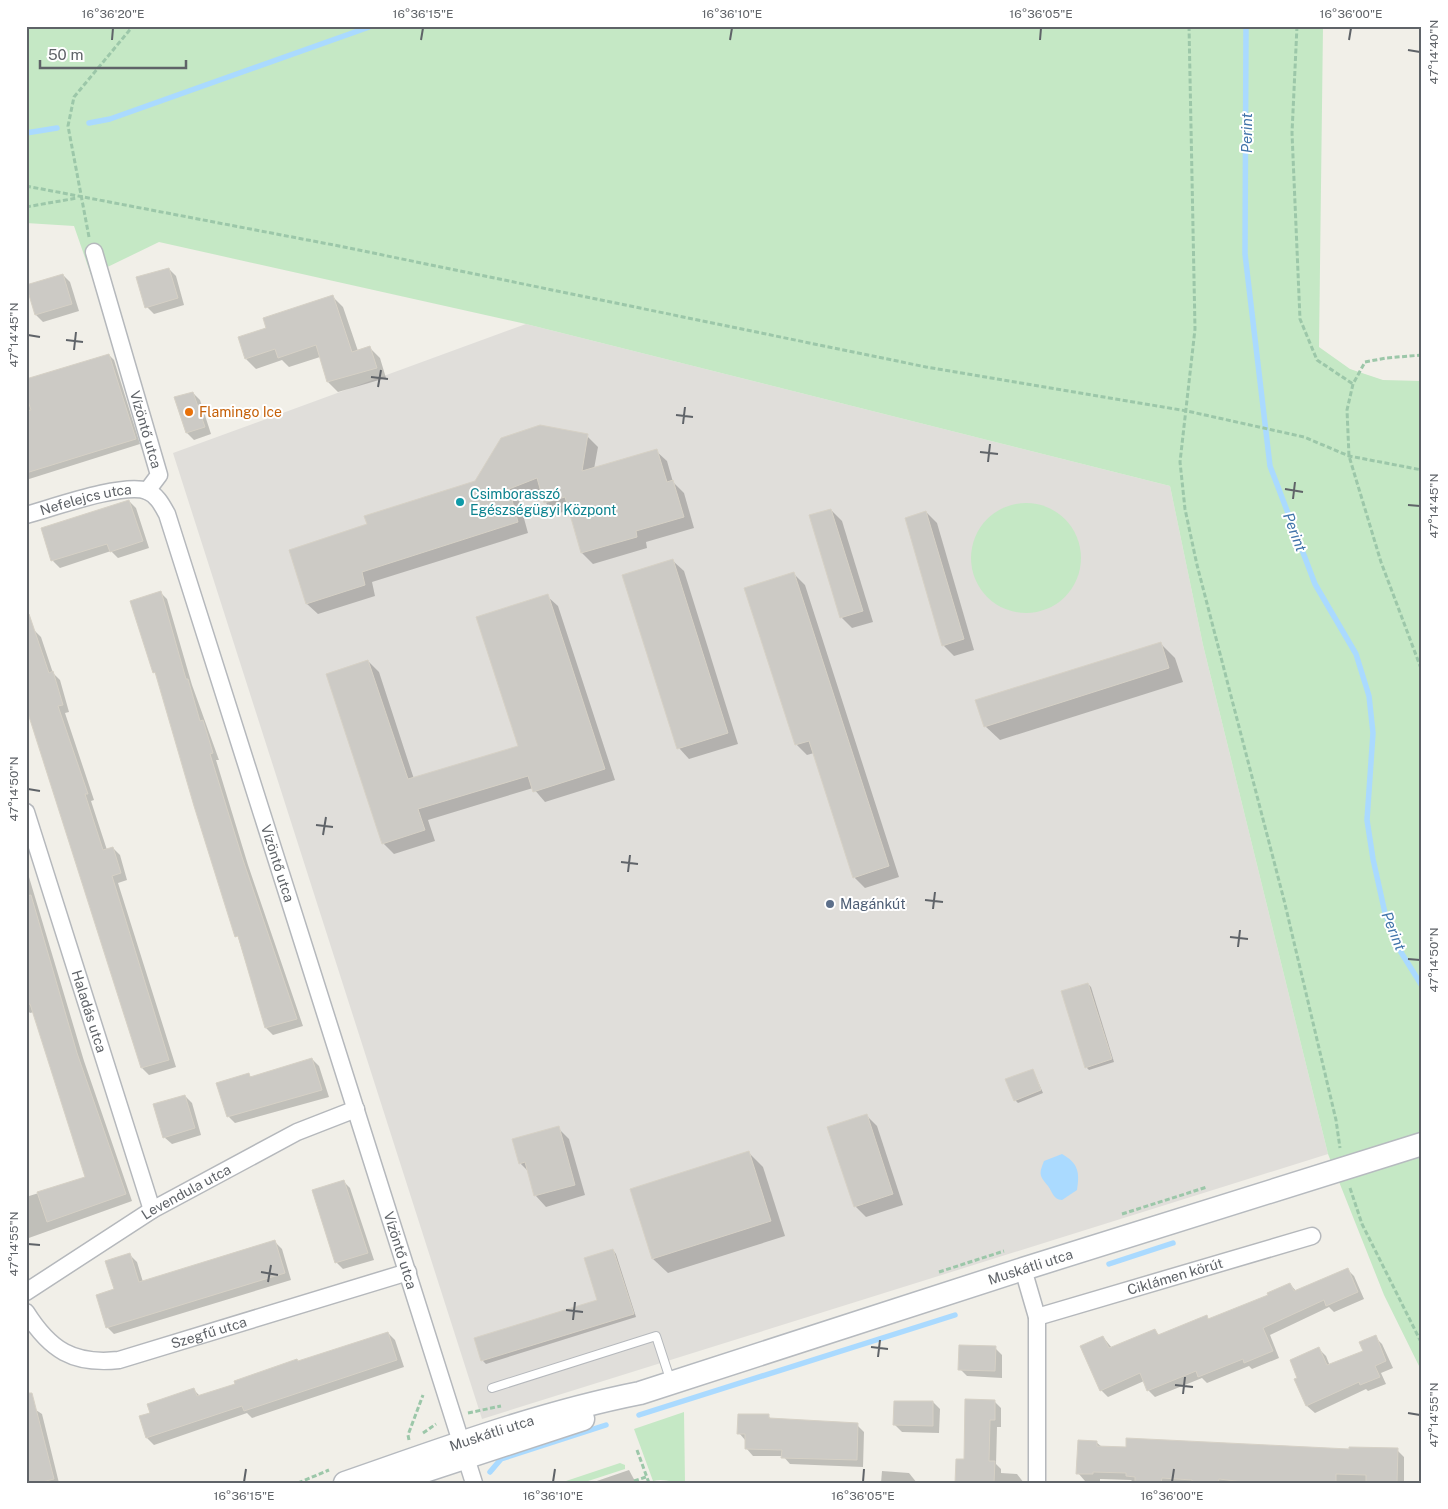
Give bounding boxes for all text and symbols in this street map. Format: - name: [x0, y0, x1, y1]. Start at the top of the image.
- text: 16°36'20"E: [82, 7, 144, 21]
- text: 16°36'15"E: [393, 7, 453, 21]
- text: 16°36'10"E: [702, 7, 762, 21]
- text: 16°36'05"E: [1009, 7, 1073, 21]
- text: 16°36'00"E: [1320, 7, 1383, 21]
- text: 47°14'40"N: [1427, 20, 1441, 84]
- scale bar: [40, 38, 186, 70]
- text: 50 m: [48, 46, 83, 63]
- water label: Perint: [1238, 112, 1255, 153]
- text: 47°14'45"N: [7, 303, 21, 368]
- street label: Vízöntő utca: [127, 389, 165, 470]
- place label: Flamingo Ice: [199, 404, 282, 420]
- marker: Flamingo Ice: [183, 406, 195, 418]
- text: 47°14'45"N: [1427, 474, 1441, 539]
- street label: Nefelejcs utca: [38, 481, 132, 518]
- place label: Csimborasszó Egészségügyi Központ: [470, 486, 616, 518]
- marker: Csimborasszó Egészségügyi Központ: [454, 496, 466, 508]
- water label: Perint: [1280, 510, 1310, 554]
- text: 47°14'50"N: [7, 757, 21, 821]
- street label: Vízöntő utca: [258, 823, 297, 904]
- place label: Magánkút: [840, 896, 906, 912]
- marker: Magánkút: [824, 898, 836, 910]
- water label: Perint: [1379, 909, 1410, 953]
- text: 47°14'50"N: [1427, 928, 1441, 992]
- street label: Haladás utca: [69, 968, 110, 1054]
- street label: Levendula utca: [138, 1161, 234, 1223]
- street label: Vízöntő utca: [381, 1210, 420, 1291]
- text: 47°14'55"N: [7, 1211, 21, 1277]
- street label: Muskátli utca: [986, 1246, 1075, 1288]
- street label: Ciklámen körút: [1125, 1255, 1225, 1298]
- street label: Szegfű utca: [169, 1314, 249, 1352]
- text: 47°14'55"N: [1427, 1382, 1441, 1448]
- street label: Muskátli utca: [447, 1412, 536, 1454]
- text: 16°36'15"E: [214, 1489, 274, 1503]
- text: 16°36'10"E: [523, 1489, 583, 1503]
- text: 16°36'05"E: [831, 1489, 895, 1503]
- text: 16°36'00"E: [1141, 1489, 1204, 1503]

